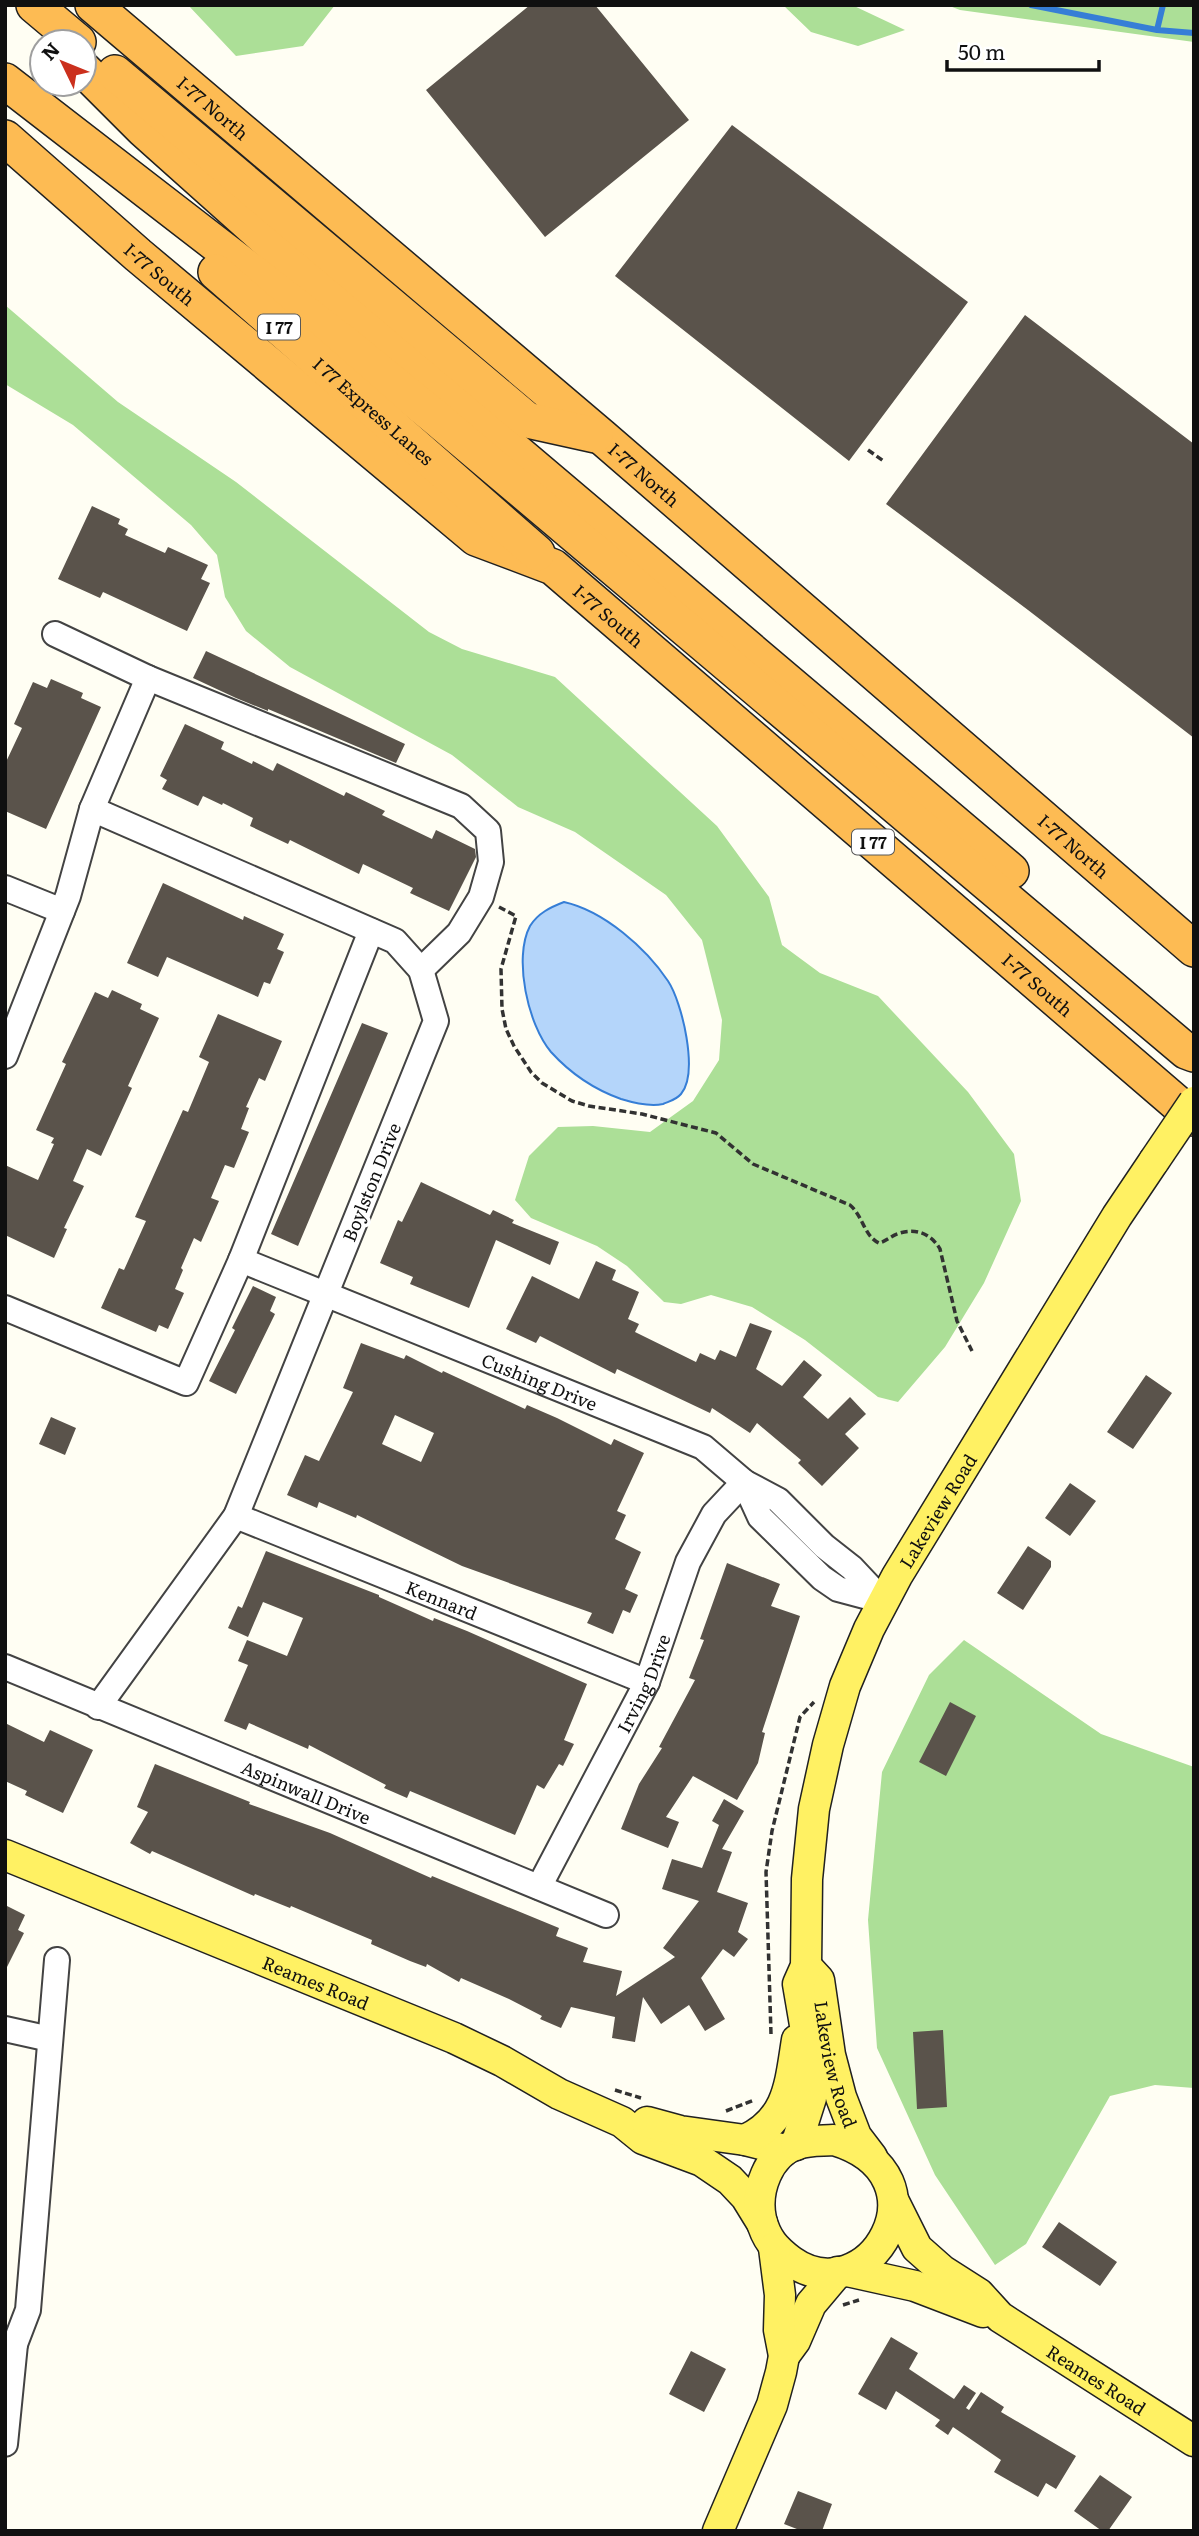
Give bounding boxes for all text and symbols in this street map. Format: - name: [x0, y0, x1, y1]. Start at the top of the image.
- north arrow: [28, 28, 98, 98]
- scale bar: [947, 28, 1099, 72]
- text: N: [34, 35, 66, 66]
- text: 50 m: [958, 35, 1005, 66]
- street label: I-77 North: [172, 69, 255, 146]
- street label: I-77 South: [119, 236, 202, 311]
- road number: I 77: [258, 314, 300, 340]
- street label: I 77 Express Lanes: [308, 350, 440, 471]
- street label: I-77 North: [603, 435, 686, 513]
- street label: I-77 South: [568, 577, 650, 653]
- street label: I-77 North: [1033, 807, 1116, 884]
- road number: I 77: [852, 830, 894, 855]
- street label: I-77 South: [997, 946, 1080, 1022]
- street label: Boylston Drive: [335, 1118, 407, 1246]
- street label: Cushing Drive: [478, 1345, 602, 1416]
- street label: Lakeview Road: [892, 1448, 982, 1573]
- street label: Kennard: [402, 1573, 482, 1626]
- street label: Irving Drive: [609, 1630, 676, 1737]
- street label: Aspinwall Drive: [238, 1753, 375, 1830]
- street label: Reames Road: [259, 1948, 374, 2016]
- street label: Lakeview Road: [809, 1999, 865, 2131]
- street label: Reames Road: [1042, 2337, 1152, 2421]

